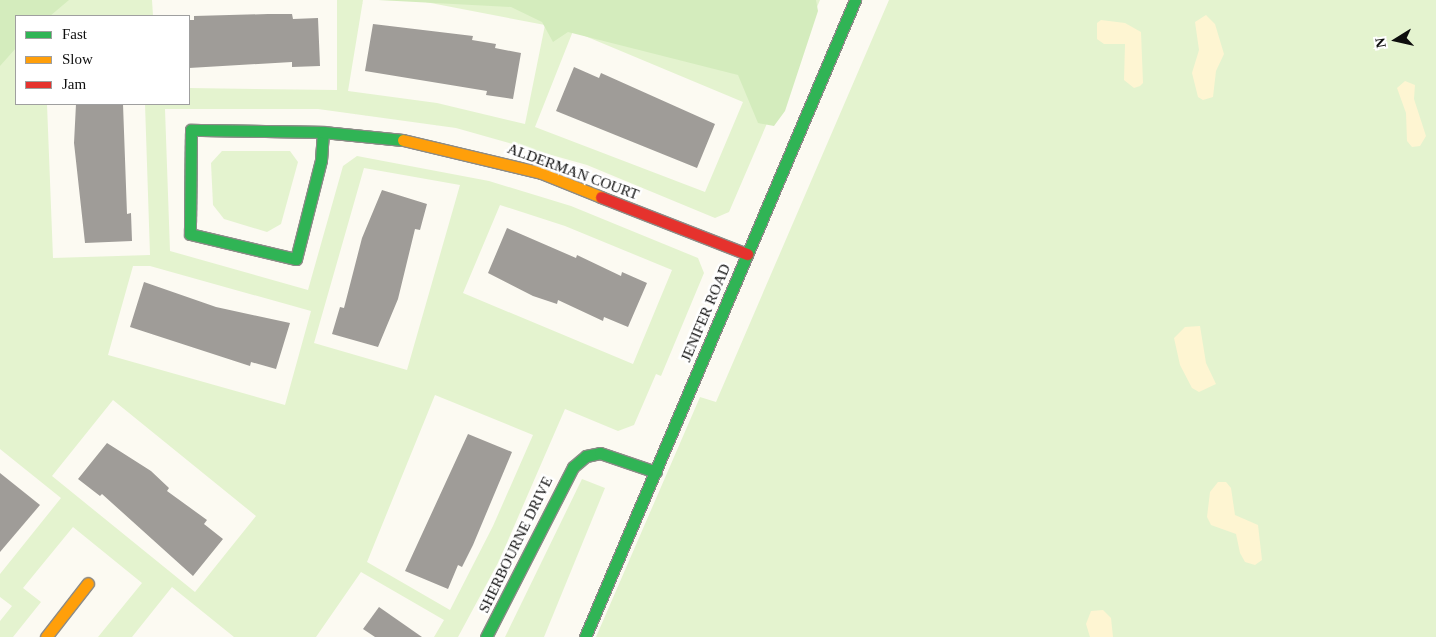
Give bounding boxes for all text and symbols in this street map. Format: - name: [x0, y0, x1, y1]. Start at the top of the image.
- legend: [15, 15, 190, 105]
- north arrow: [1371, 15, 1421, 65]
- text: Fast: [62, 26, 87, 42]
- text: N: [1372, 36, 1389, 49]
- text: Slow: [62, 51, 93, 67]
- text: Jam: [62, 76, 86, 92]
- street label: ALDERMAN COURT: [505, 140, 641, 204]
- street label: JENIFER ROAD: [677, 261, 735, 365]
- street label: SHERBOURNE DRIVE: [475, 474, 557, 616]

